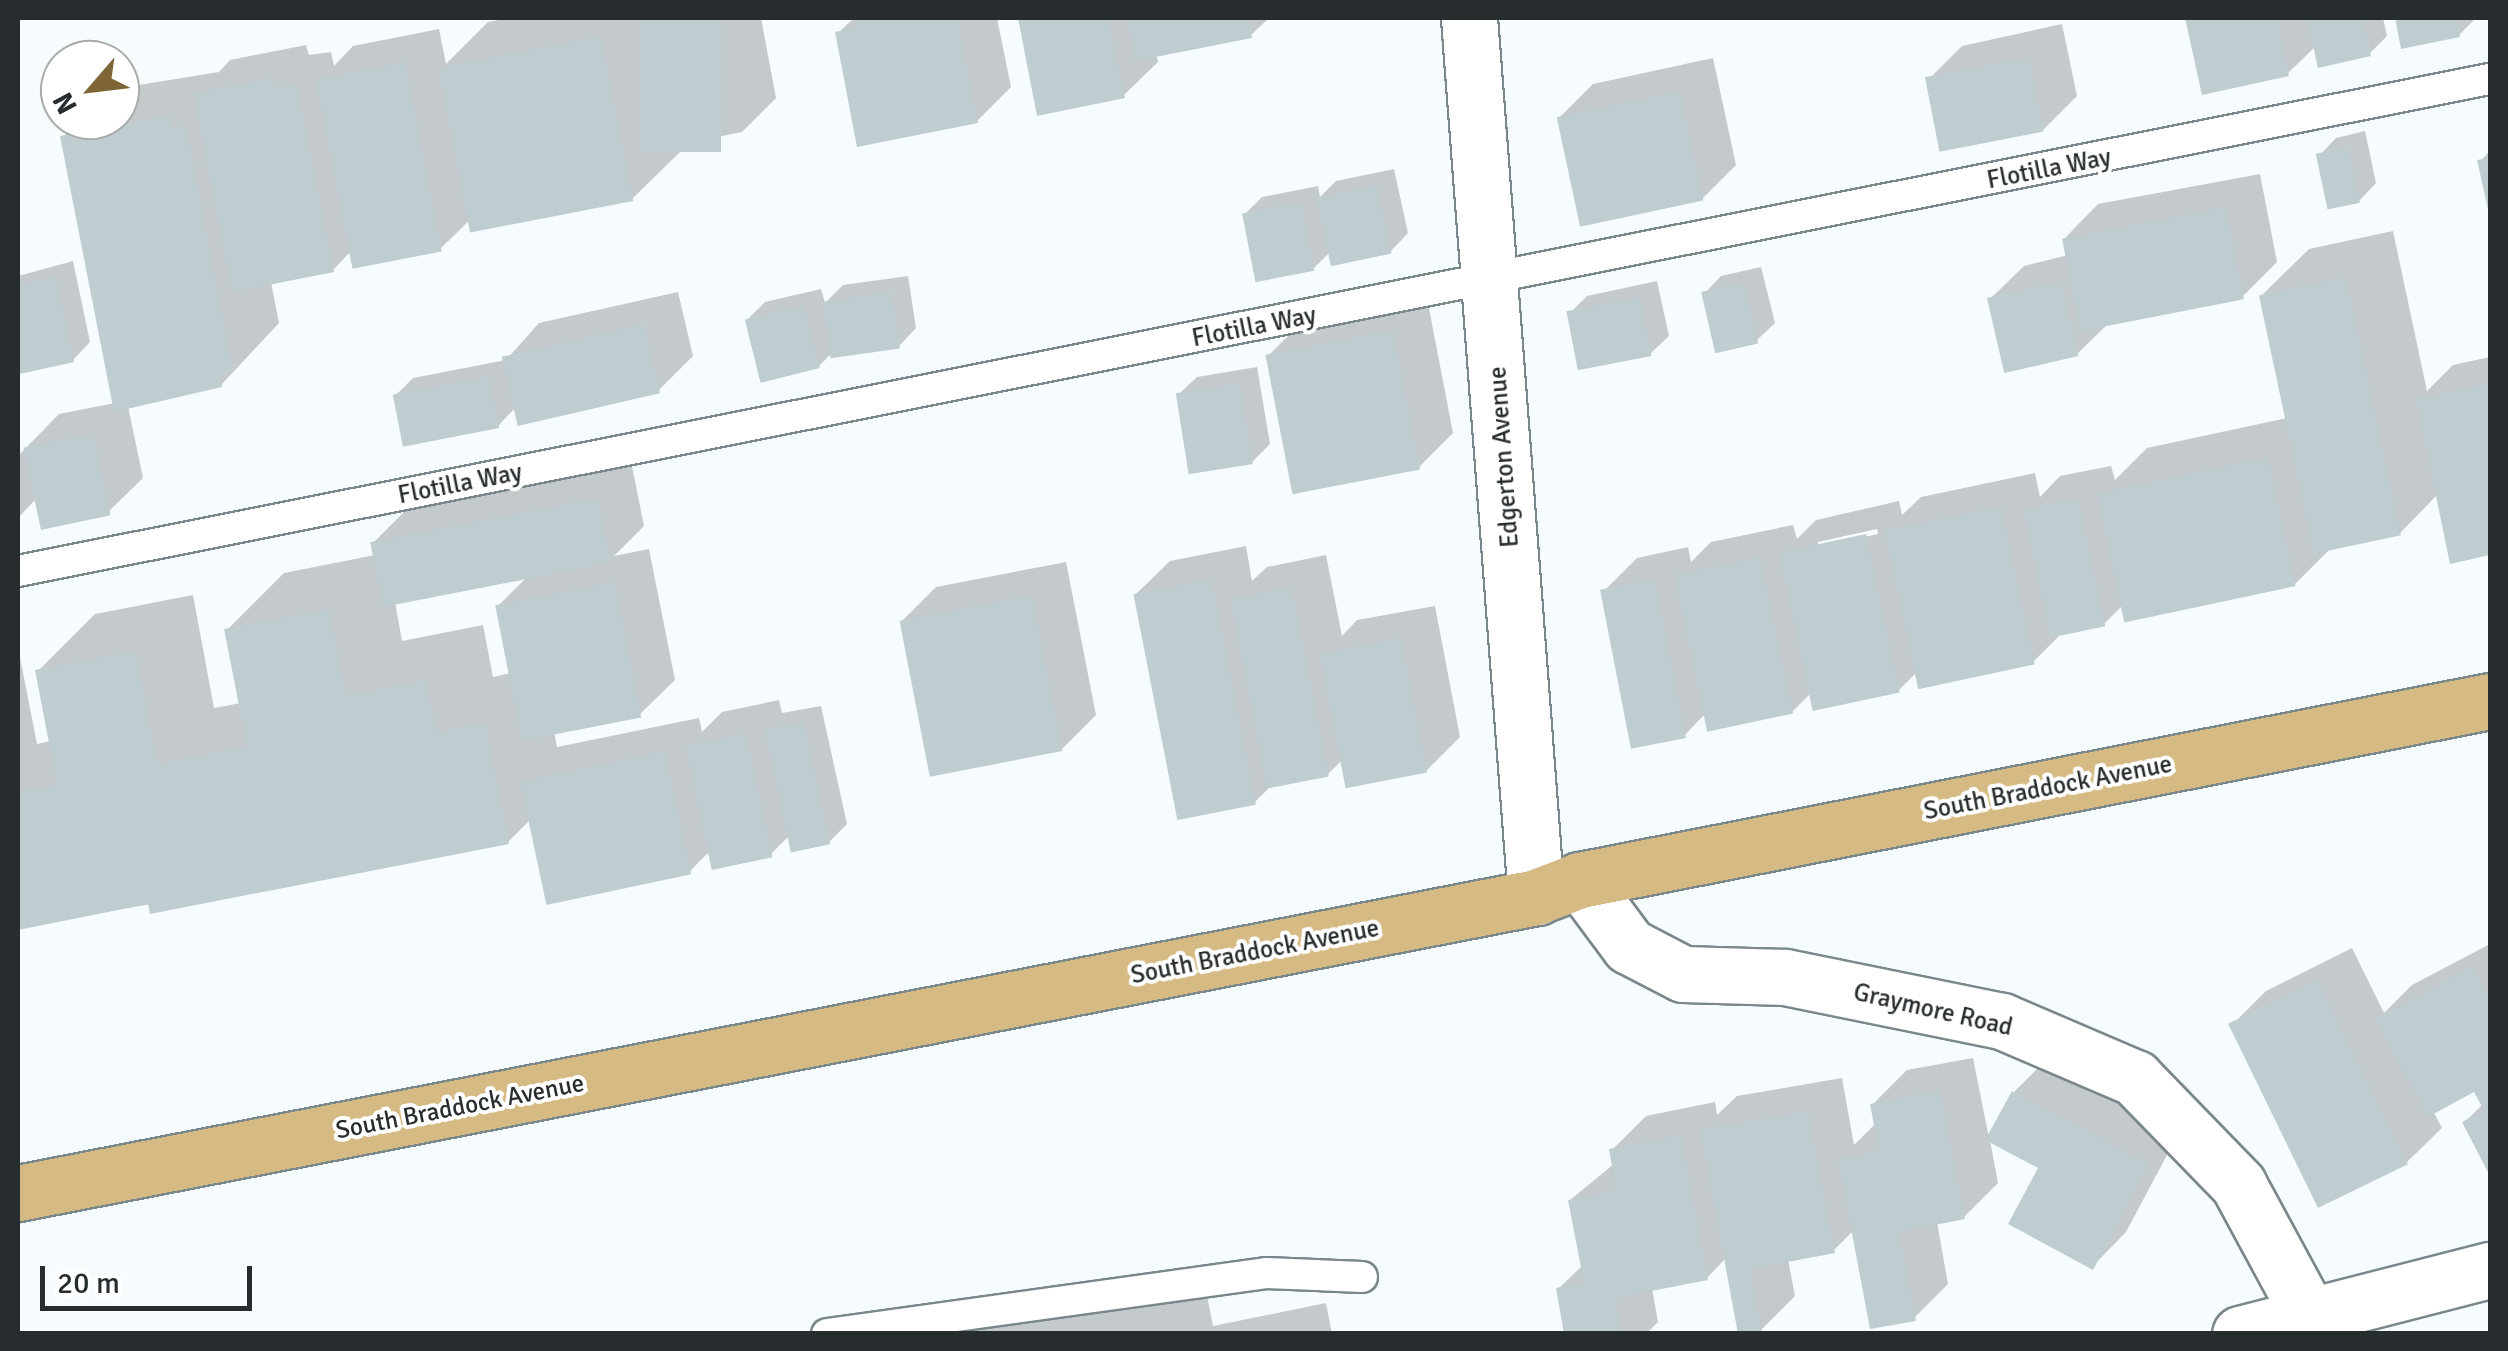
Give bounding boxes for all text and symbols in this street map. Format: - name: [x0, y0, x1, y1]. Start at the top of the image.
- north arrow: [40, 40, 140, 140]
- text: N: [46, 87, 85, 120]
- street label: Flotilla Way: [1984, 142, 2114, 196]
- street label: Flotilla Way: [1189, 300, 1319, 354]
- street label: Edgerton Avenue: [1483, 365, 1525, 549]
- street label: Flotilla Way: [395, 457, 525, 511]
- street label: South Braddock Avenue: [1921, 749, 2175, 827]
- street label: South Braddock Avenue: [1128, 913, 1382, 991]
- street label: Graymore Road: [1851, 977, 2015, 1043]
- street label: South Braddock Avenue: [333, 1068, 587, 1146]
- scale bar: [45, 1246, 258, 1308]
- text: 20 m: [57, 1265, 120, 1302]

